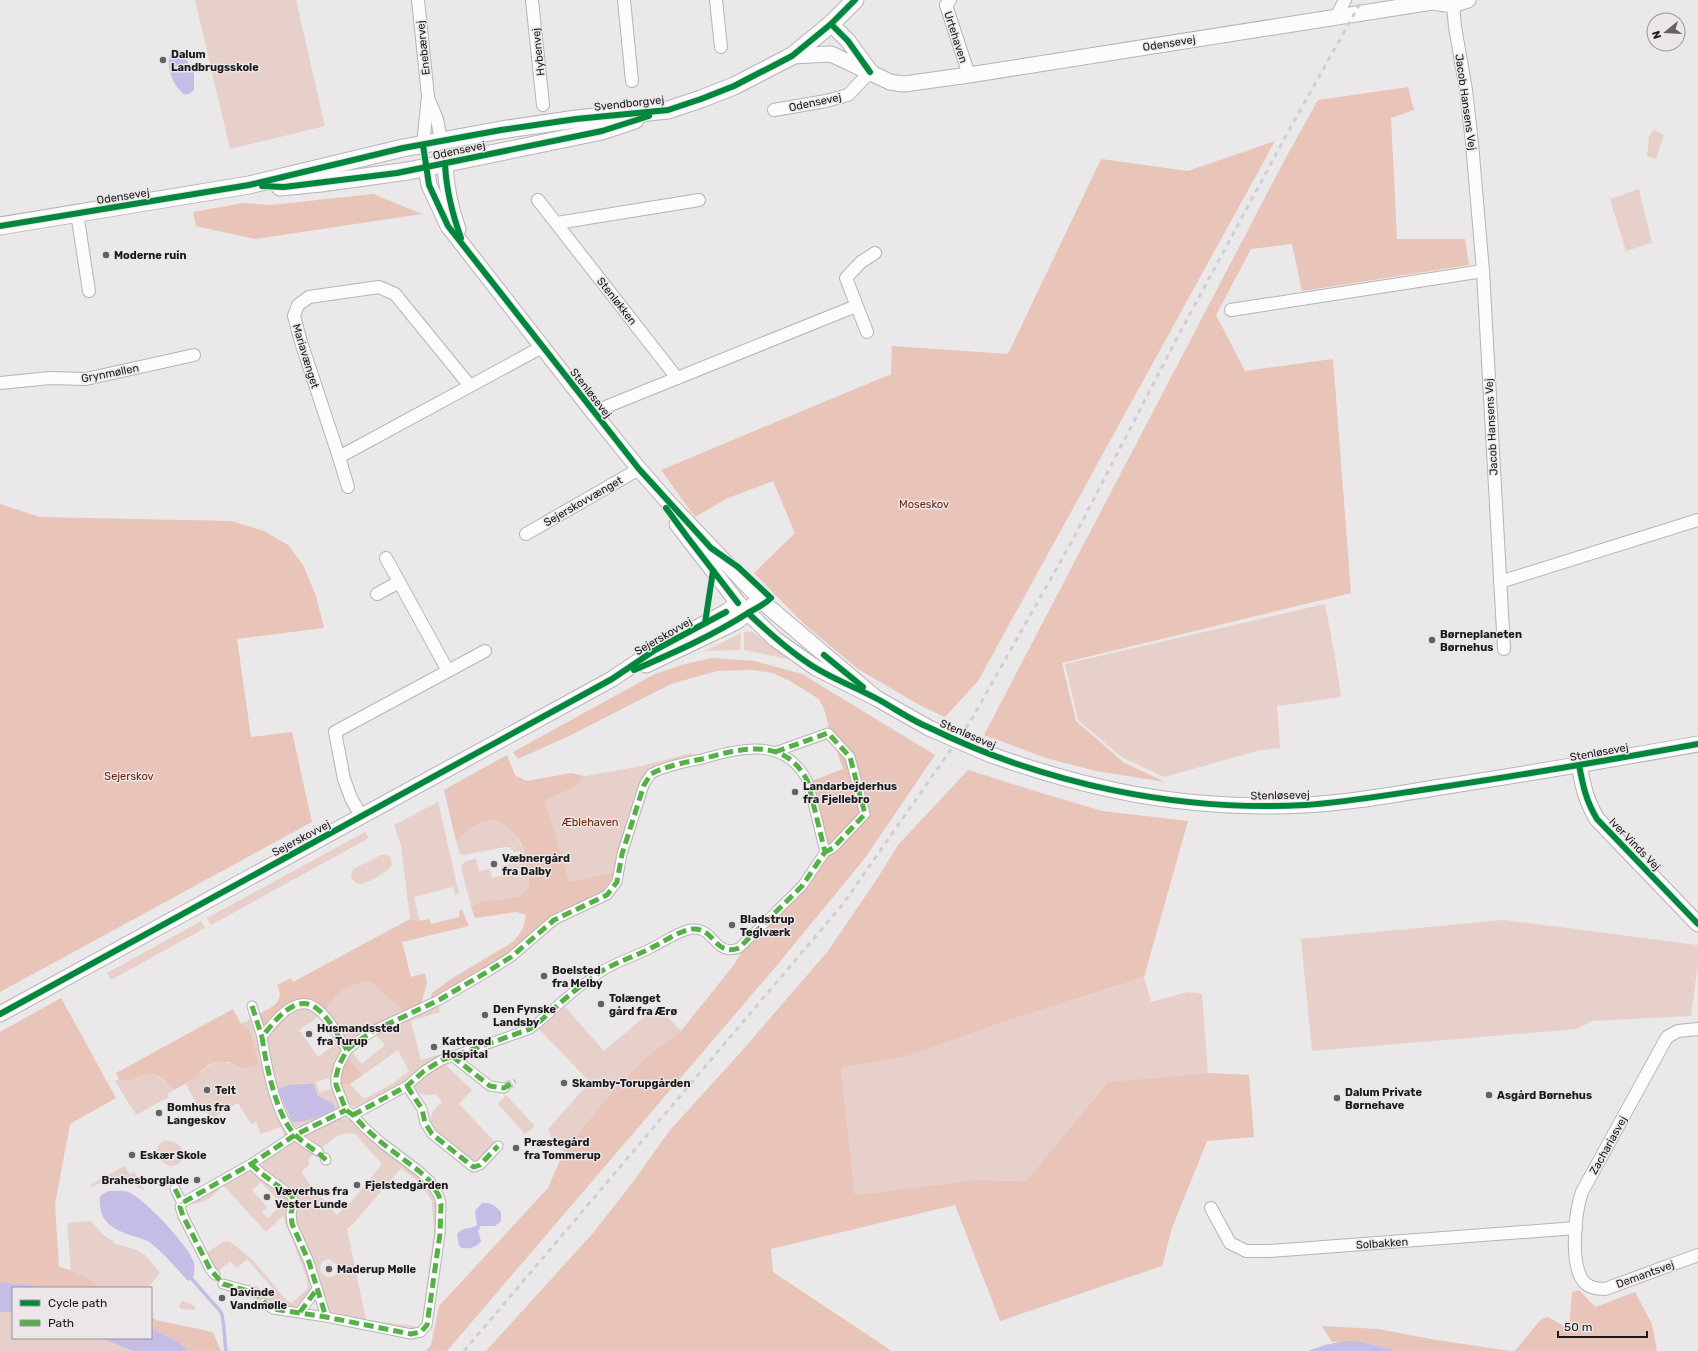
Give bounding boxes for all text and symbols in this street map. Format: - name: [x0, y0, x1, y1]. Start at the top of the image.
- street label: Urtehaven: [941, 10, 970, 65]
- north arrow: [1646, 12, 1686, 52]
- street label: Enebærvej: [414, 20, 433, 76]
- street label: Hybenvej: [530, 27, 547, 76]
- text: N: [1650, 29, 1664, 41]
- street label: Odensevej: [1142, 33, 1197, 54]
- place label: Dalum Landbrugsskole: [171, 48, 259, 74]
- street label: Jacob Hansens Vej: [1452, 53, 1479, 151]
- marker: Dalum Landbrugsskole: [158, 55, 168, 65]
- street label: Odensevej: [788, 91, 843, 114]
- street label: Svendborgvej: [593, 93, 665, 114]
- street label: Odensevej: [432, 139, 487, 162]
- street label: Odensevej: [96, 186, 151, 207]
- place label: Moderne ruin: [114, 249, 187, 262]
- marker: Moderne ruin: [101, 250, 111, 260]
- street label: Stenløkken: [594, 275, 639, 328]
- street label: Mariavænget: [290, 322, 322, 391]
- street label: Grynmøllen: [80, 362, 140, 385]
- street label: Stenløsevej: [567, 366, 614, 421]
- street label: Jacob Hansens Vej: [1482, 378, 1501, 476]
- street label: Sejerskovvænget: [542, 473, 626, 529]
- park label: Moseskov: [899, 498, 949, 511]
- street label: Sejerskovvej: [632, 615, 694, 658]
- place label: Børneplaneten Børnehus: [1440, 628, 1522, 654]
- marker: Børneplaneten Børnehus: [1427, 635, 1437, 645]
- street label: Stenløsevej: [938, 717, 998, 752]
- street label: Stenløsevej: [1569, 741, 1630, 764]
- park label: Sejerskov: [104, 770, 154, 783]
- place label: Landarbejderhus fra Fjellebro: [803, 780, 897, 806]
- marker: Landarbejderhus fra Fjellebro: [790, 787, 800, 797]
- street label: Stenløsevej: [1250, 788, 1310, 803]
- street label: Iver Vinds Vej: [1606, 815, 1663, 873]
- park label: Æblehaven: [561, 816, 619, 829]
- street label: Sejerskovvej: [270, 818, 333, 859]
- place label: Væbnergård fra Dalby: [502, 852, 570, 878]
- marker: Væbnergård fra Dalby: [489, 859, 499, 869]
- place label: Bladstrup Teglværk: [740, 913, 795, 939]
- marker: Bladstrup Teglværk: [727, 920, 737, 930]
- place label: Boelsted fra Melby: [552, 964, 603, 990]
- marker: Boelsted fra Melby: [539, 971, 549, 981]
- place label: Tolænget gård fra Ærø: [609, 992, 677, 1018]
- marker: Tolænget gård fra Ærø: [596, 999, 606, 1009]
- place label: Den Fynske Landsby: [493, 1003, 556, 1029]
- marker: Den Fynske Landsby: [480, 1010, 490, 1020]
- place label: Husmandssted fra Turup: [317, 1022, 400, 1048]
- marker: Husmandssted fra Turup: [304, 1029, 314, 1039]
- place label: Katterød Hospital: [442, 1035, 491, 1061]
- marker: Katterød Hospital: [429, 1042, 439, 1052]
- place label: Skamby-Torupgården: [572, 1077, 690, 1090]
- marker: Skamby-Torupgården: [559, 1078, 569, 1088]
- place label: Telt: [215, 1084, 236, 1097]
- marker: Telt: [202, 1085, 212, 1095]
- place label: Dalum Private Børnehave: [1345, 1086, 1422, 1112]
- place label: Asgård Børnehus: [1497, 1089, 1592, 1102]
- marker: Asgård Børnehus: [1484, 1090, 1494, 1100]
- marker: Dalum Private Børnehave: [1332, 1093, 1342, 1103]
- place label: Bomhus fra Langeskov: [167, 1101, 230, 1127]
- marker: Bomhus fra Langeskov: [154, 1108, 164, 1118]
- street label: Zachariasvej: [1587, 1114, 1630, 1177]
- place label: Præstegård fra Tommerup: [524, 1136, 601, 1162]
- marker: Præstegård fra Tommerup: [511, 1143, 521, 1153]
- place label: Eskær Skole: [140, 1149, 207, 1162]
- marker: Eskær Skole: [127, 1150, 137, 1160]
- place label: Brahesborglade: [101, 1174, 189, 1187]
- marker: Brahesborglade: [192, 1175, 202, 1185]
- place label: Fjelstedgården: [365, 1179, 448, 1192]
- marker: Fjelstedgården: [352, 1180, 362, 1190]
- place label: Væverhus fra Vester Lunde: [275, 1185, 348, 1211]
- marker: Væverhus fra Vester Lunde: [262, 1192, 272, 1202]
- street label: Solbakken: [1355, 1235, 1409, 1252]
- street label: Demantsvej: [1614, 1258, 1676, 1291]
- place label: Maderup Mølle: [337, 1263, 417, 1276]
- marker: Maderup Mølle: [324, 1264, 334, 1274]
- place label: Davinde Vandmølle: [230, 1286, 288, 1312]
- legend: [12, 1287, 152, 1339]
- marker: Davinde Vandmølle: [217, 1293, 227, 1303]
- text: Cycle path: [48, 1296, 107, 1310]
- scale bar: [1558, 1313, 1647, 1339]
- text: Path: [48, 1316, 74, 1330]
- text: 50 m: [1564, 1320, 1592, 1334]

